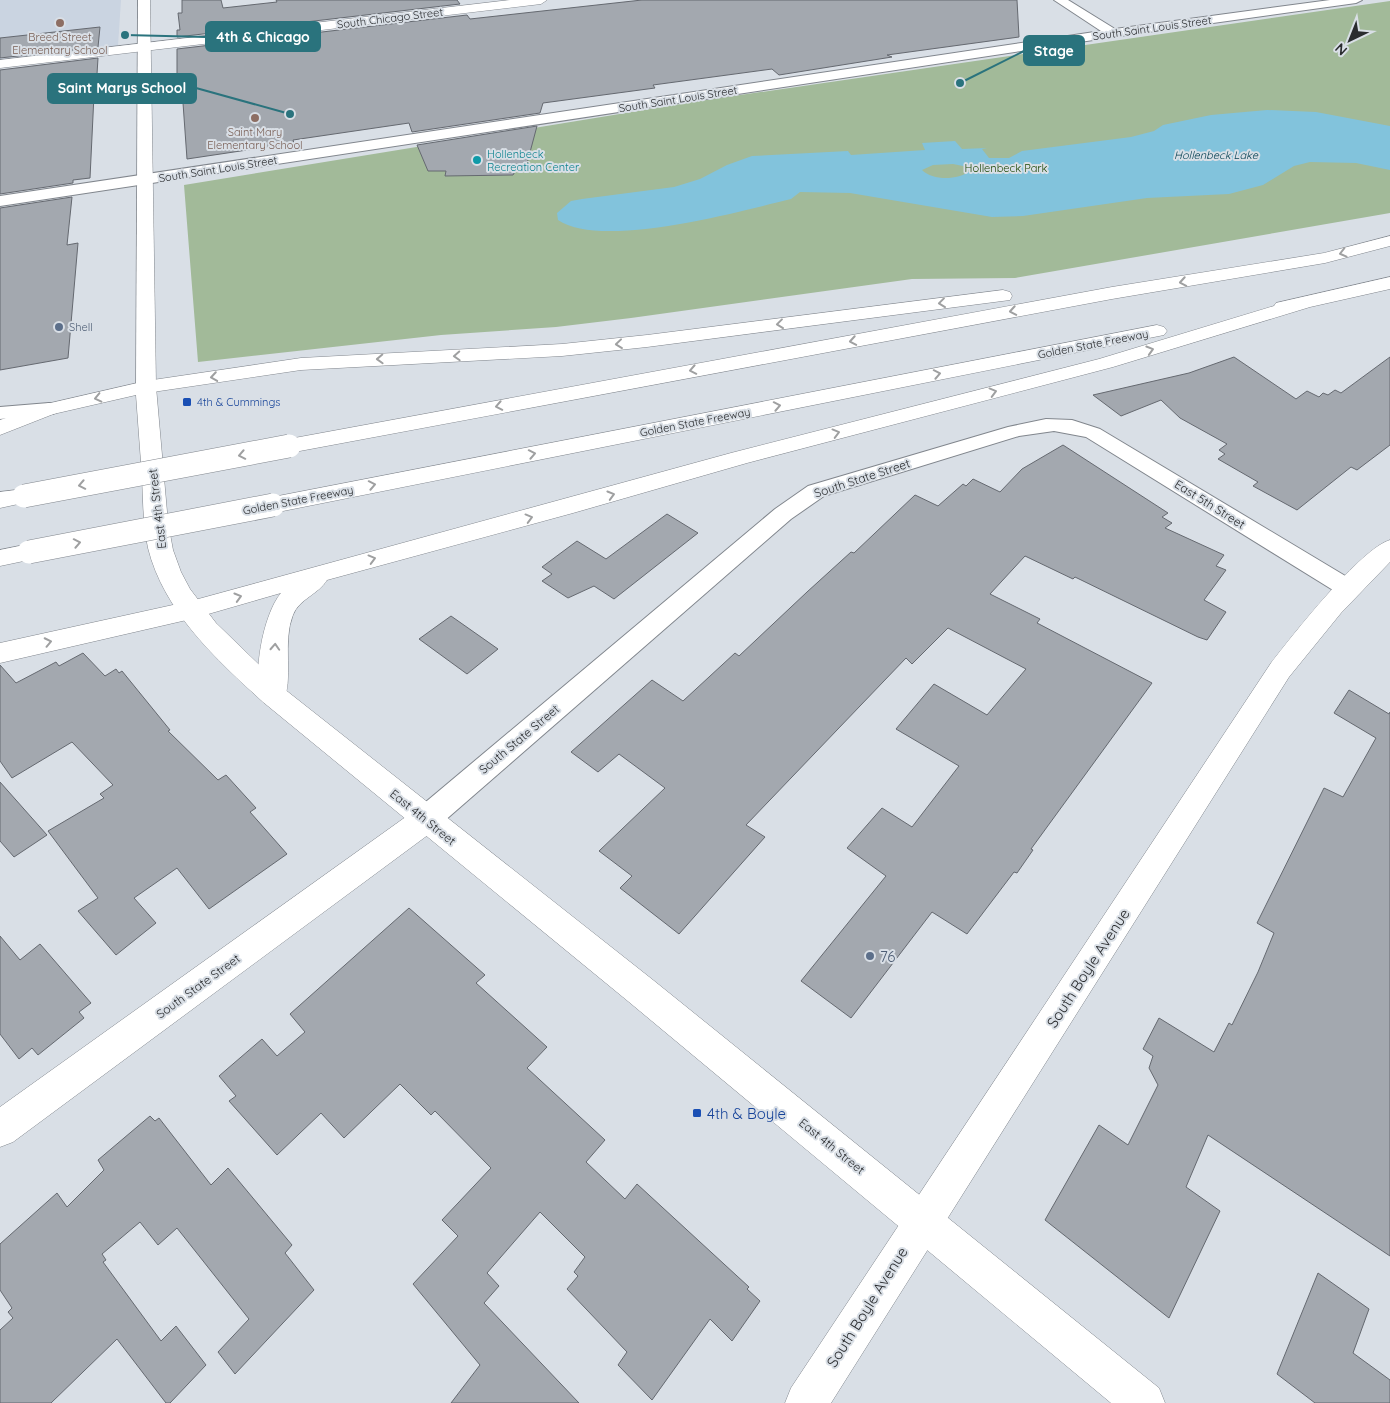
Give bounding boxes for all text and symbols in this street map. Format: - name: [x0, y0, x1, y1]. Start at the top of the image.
- street label: South Chicago Street: [336, 5, 444, 31]
- street label: South Saint Louis Street: [1092, 13, 1212, 43]
- north arrow: [1325, 15, 1375, 65]
- marker: Breed Street Elementary School: [54, 17, 66, 29]
- callout: 4th & Chicago: [206, 22, 320, 51]
- text: 4th & Chicago: [216, 28, 310, 46]
- place label: Breed Street Elementary School: [12, 30, 108, 57]
- callout: Stage: [1024, 36, 1084, 65]
- text: N: [1331, 39, 1351, 60]
- text: Stage: [1034, 42, 1074, 60]
- callout: Saint Marys School: [48, 74, 196, 103]
- text: Saint Marys School: [58, 79, 186, 97]
- street label: South Saint Louis Street: [618, 83, 738, 115]
- marker: Saint Mary Elementary School: [249, 112, 261, 124]
- place label: Saint Mary Elementary School: [207, 125, 303, 152]
- place label: Hollenbeck Recreation Center: [487, 147, 580, 174]
- water label: Hollenbeck Lake: [1174, 148, 1259, 162]
- street label: South Saint Louis Street: [158, 153, 278, 185]
- marker: Hollenbeck Recreation Center: [471, 154, 483, 166]
- park label: Hollenbeck Park: [965, 161, 1048, 175]
- one-way arrow: [1338, 247, 1347, 258]
- one-way arrow: [1178, 276, 1187, 286]
- one-way arrow: [937, 297, 945, 308]
- one-way arrow: [1008, 306, 1017, 316]
- one-way arrow: [776, 318, 785, 328]
- place label: Shell: [69, 320, 93, 334]
- marker: Shell: [53, 321, 65, 333]
- street label: Golden State Freeway: [1037, 326, 1149, 362]
- one-way arrow: [848, 335, 857, 345]
- one-way arrow: [615, 338, 623, 349]
- one-way arrow: [1145, 345, 1153, 355]
- one-way arrow: [453, 350, 461, 361]
- one-way arrow: [375, 354, 383, 365]
- one-way arrow: [689, 364, 697, 375]
- one-way arrow: [932, 370, 941, 380]
- one-way arrow: [209, 371, 218, 381]
- one-way arrow: [988, 387, 997, 398]
- one-way arrow: [94, 392, 103, 402]
- place label: 4th & Cummings: [197, 395, 280, 409]
- marker: 4th & Cummings: [181, 396, 193, 408]
- one-way arrow: [494, 401, 503, 411]
- one-way arrow: [773, 401, 782, 411]
- street label: Golden State Freeway: [639, 404, 751, 440]
- one-way arrow: [831, 428, 839, 438]
- one-way arrow: [237, 449, 246, 459]
- one-way arrow: [528, 449, 536, 459]
- street label: South State Street: [812, 455, 912, 501]
- street label: East 4th Street: [145, 468, 169, 550]
- street label: East 5th Street: [1172, 476, 1248, 532]
- one-way arrow: [78, 479, 86, 490]
- one-way arrow: [368, 480, 377, 491]
- street label: Golden State Freeway: [242, 482, 354, 518]
- one-way arrow: [607, 490, 615, 500]
- one-way arrow: [524, 513, 533, 524]
- one-way arrow: [73, 538, 82, 548]
- one-way arrow: [367, 554, 376, 565]
- one-way arrow: [233, 592, 242, 603]
- one-way arrow: [43, 637, 52, 648]
- one-way arrow: [270, 643, 281, 651]
- street label: South State Street: [476, 701, 562, 777]
- street label: East 4th Street: [387, 786, 459, 848]
- street label: South Boyle Avenue: [1042, 905, 1134, 1031]
- place label: 76: [880, 947, 895, 966]
- marker: 76: [864, 950, 876, 962]
- street label: South State Street: [153, 951, 243, 1021]
- place label: 4th & Boyle: [707, 1104, 786, 1123]
- marker: 4th & Boyle: [691, 1107, 703, 1119]
- street label: East 4th Street: [796, 1115, 868, 1177]
- street label: South Boyle Avenue: [822, 1243, 912, 1371]

